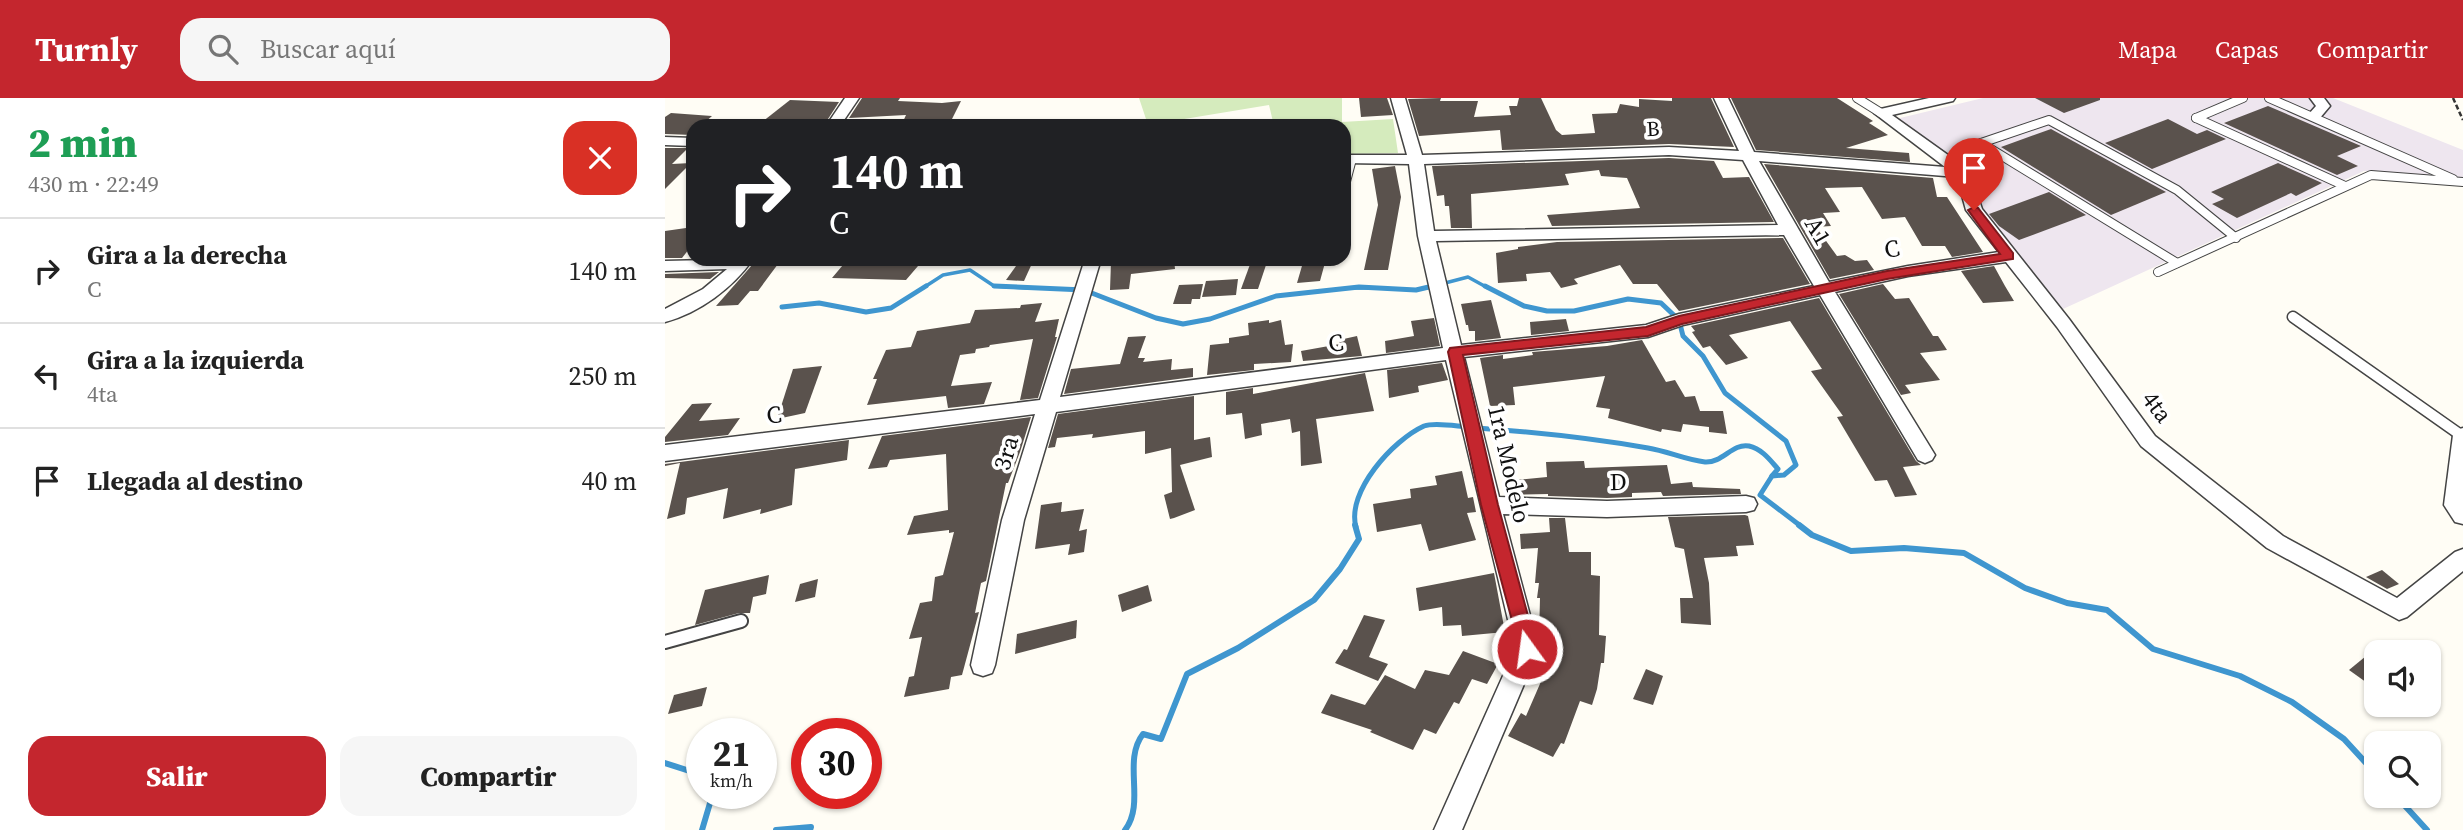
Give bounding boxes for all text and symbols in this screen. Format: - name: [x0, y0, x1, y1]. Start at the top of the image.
- search box: [180, 18, 670, 81]
- text: Turnly: [35, 27, 138, 72]
- icon: search: [204, 30, 242, 68]
- text: Buscar aquí: [260, 31, 396, 67]
- text: Mapa: [2118, 33, 2177, 66]
- text: Capas: [2215, 33, 2279, 66]
- text: Compartir: [2317, 33, 2428, 66]
- text: 2 min: [28, 113, 138, 171]
- street label: B: [1646, 114, 1660, 143]
- button: close: [563, 121, 637, 195]
- text: 140 m: [829, 137, 964, 204]
- pin: [1944, 138, 2004, 210]
- icon: right: [714, 147, 805, 238]
- icon: arrive: [1955, 149, 1993, 187]
- text: 430 m · 22:49: [28, 168, 159, 200]
- text: C: [829, 201, 849, 245]
- street label: A1: [1797, 210, 1840, 251]
- street label: C: [1881, 231, 1902, 266]
- text: Gira a la derecha: [87, 237, 287, 273]
- icon: right: [28, 252, 66, 290]
- text: 140 m: [569, 253, 637, 289]
- text: C: [87, 273, 102, 305]
- street label: C: [1326, 325, 1346, 360]
- text: Gira a la izquierda: [87, 342, 304, 378]
- icon: left: [28, 357, 66, 395]
- text: 250 m: [569, 358, 637, 394]
- text: 4ta: [87, 378, 118, 410]
- street label: 4ta: [2135, 384, 2181, 430]
- street label: C: [764, 397, 783, 432]
- street label: 1ra Modelo: [1480, 402, 1539, 526]
- street label: 3ra: [985, 431, 1027, 474]
- icon: arrive: [28, 462, 66, 500]
- text: Llegada al destino: [87, 463, 303, 499]
- text: 40 m: [582, 463, 637, 499]
- street label: D: [1609, 465, 1627, 498]
- position arrow: [1490, 612, 1564, 686]
- map controls: [2364, 640, 2441, 808]
- button: sound: [2364, 640, 2441, 717]
- speed limit sign: 30: [791, 718, 882, 809]
- text: 21: [713, 730, 750, 778]
- button: search: [2364, 731, 2441, 808]
- button: Salir: [28, 736, 326, 816]
- button: Compartir: [340, 736, 637, 816]
- text: km/h: [710, 768, 753, 793]

